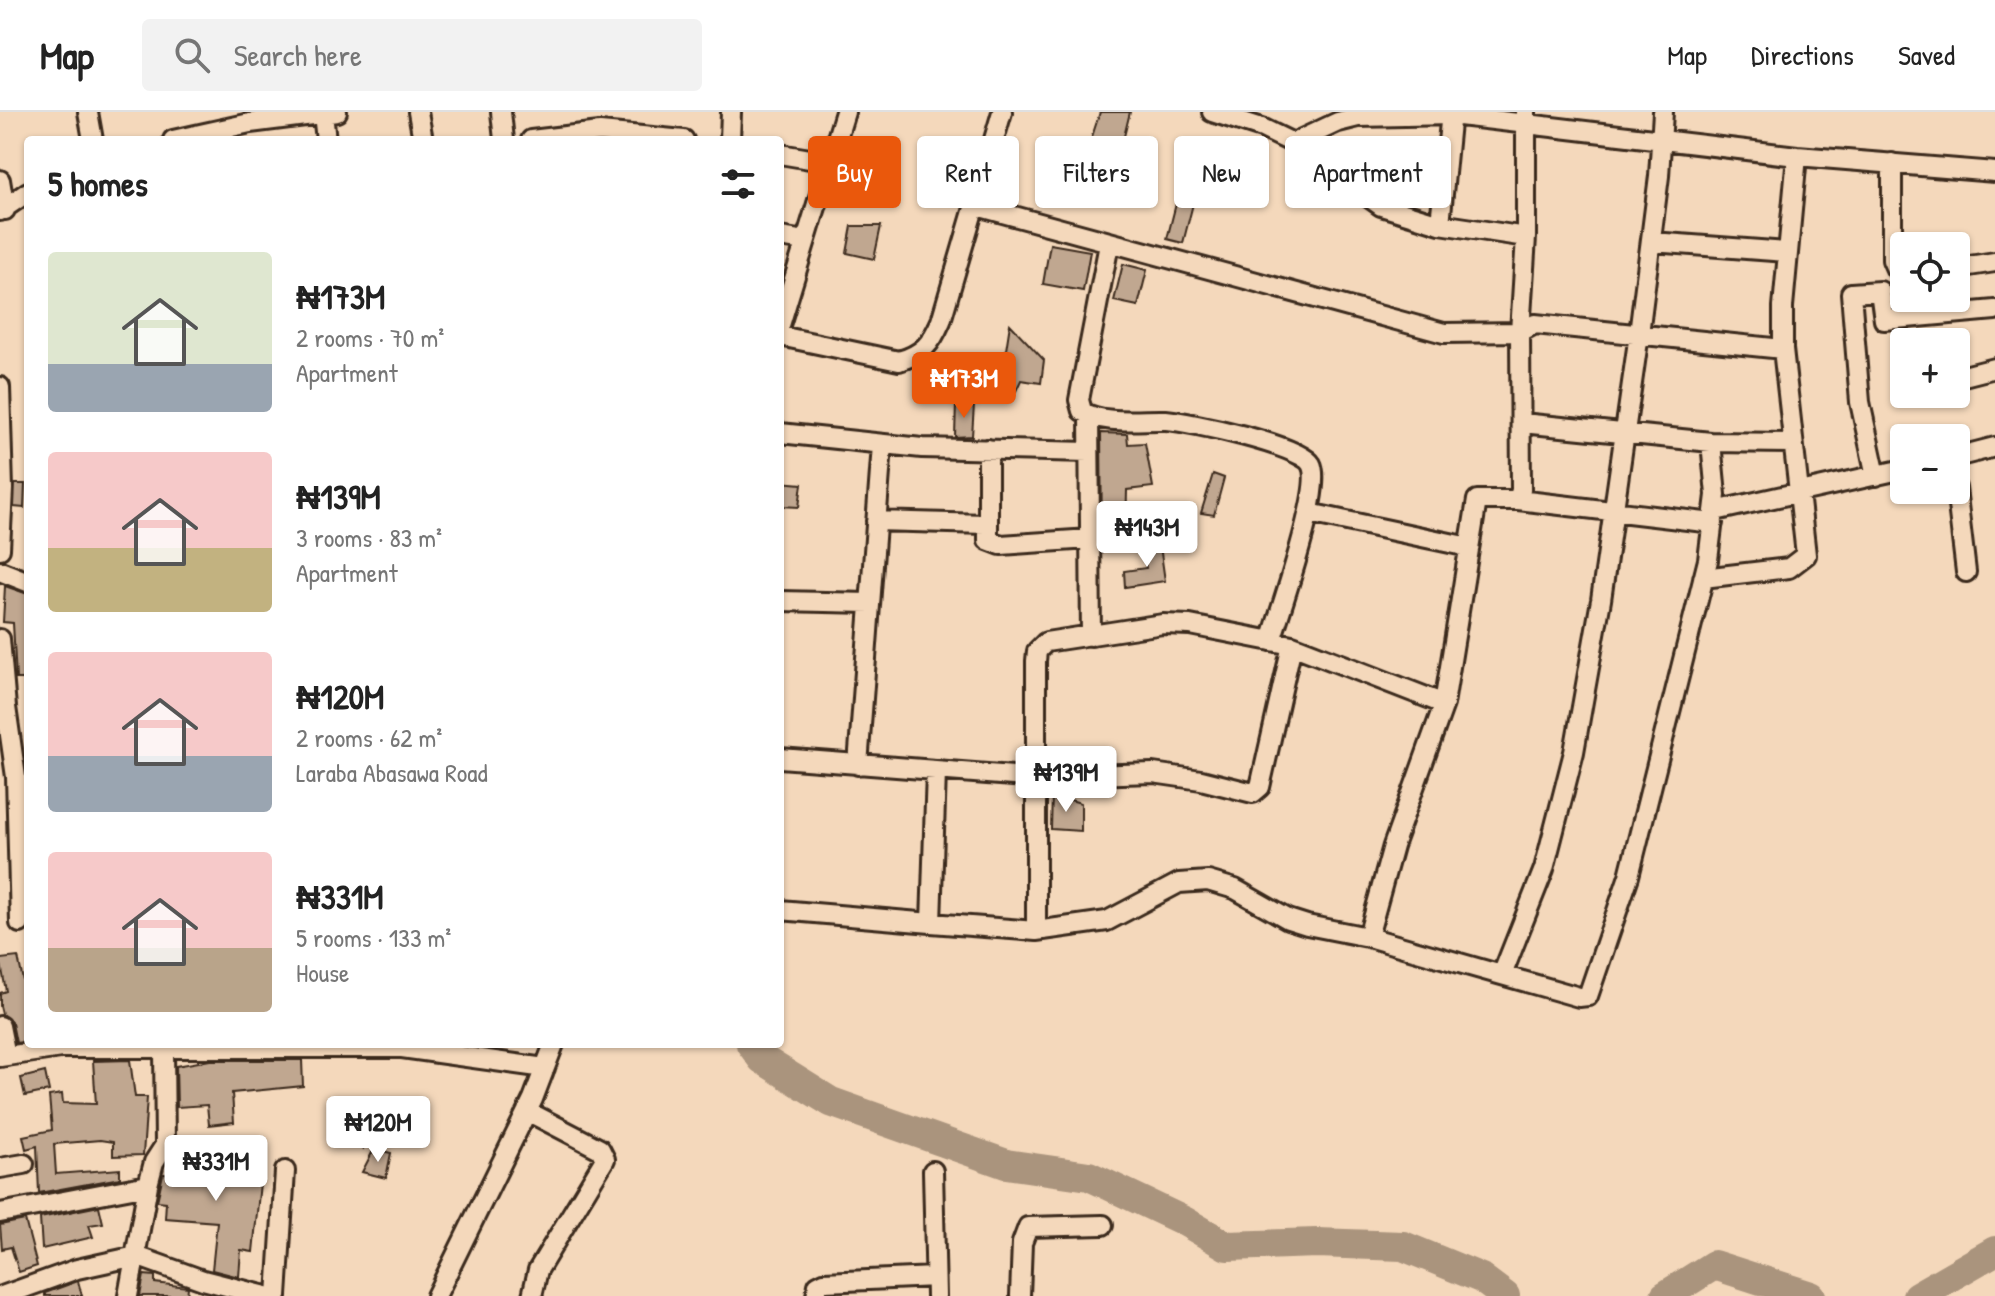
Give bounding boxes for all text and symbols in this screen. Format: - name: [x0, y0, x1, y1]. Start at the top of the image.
- search box: [142, 19, 702, 91]
- text: Map: [40, 29, 94, 81]
- icon: search: [170, 33, 214, 77]
- text: Search here: [234, 35, 362, 75]
- text: Map: [1667, 36, 1707, 74]
- text: Directions: [1751, 36, 1854, 74]
- text: Saved: [1898, 36, 1955, 74]
- chip: Buy: [808, 136, 901, 208]
- chip: Rent: [917, 136, 1019, 208]
- chip: Filters: [1035, 136, 1158, 208]
- chip: New: [1174, 136, 1269, 208]
- chip: Apartment: [1285, 136, 1451, 208]
- text: 5 homes: [48, 161, 148, 207]
- icon: filters: [716, 162, 760, 206]
- map controls: [1890, 232, 1970, 504]
- button: locate: [1890, 232, 1970, 312]
- text: ₦173M: [296, 274, 385, 320]
- icon: home: [112, 284, 208, 380]
- text: 2 rooms · 70 m²: [296, 320, 444, 355]
- button: +: [1890, 328, 1970, 408]
- pin: ₦173M: [908, 352, 1020, 420]
- text: Apartment: [296, 355, 398, 390]
- text: ₦173M: [930, 360, 998, 395]
- button: −: [1890, 424, 1970, 504]
- text: ₦139M: [296, 474, 381, 520]
- icon: home: [112, 484, 208, 580]
- pin: ₦143M: [1091, 501, 1203, 569]
- text: ₦143M: [1114, 509, 1180, 544]
- text: 3 rooms · 83 m²: [296, 520, 442, 555]
- text: Apartment: [296, 555, 398, 590]
- text: ₦120M: [296, 674, 384, 720]
- icon: home: [112, 684, 208, 780]
- text: 2 rooms · 62 m²: [296, 720, 442, 755]
- pin: ₦139M: [1010, 746, 1122, 814]
- text: ₦139M: [1034, 754, 1098, 789]
- text: Laraba Abasawa Road: [296, 755, 488, 790]
- text: ₦331M: [296, 874, 384, 920]
- icon: home: [112, 884, 208, 980]
- text: 5 rooms · 133 m²: [296, 920, 451, 955]
- text: House: [296, 955, 349, 990]
- pin: ₦120M: [322, 1096, 434, 1164]
- text: ₦120M: [344, 1104, 412, 1139]
- pin: ₦331M: [160, 1135, 272, 1203]
- text: ₦331M: [183, 1143, 249, 1178]

